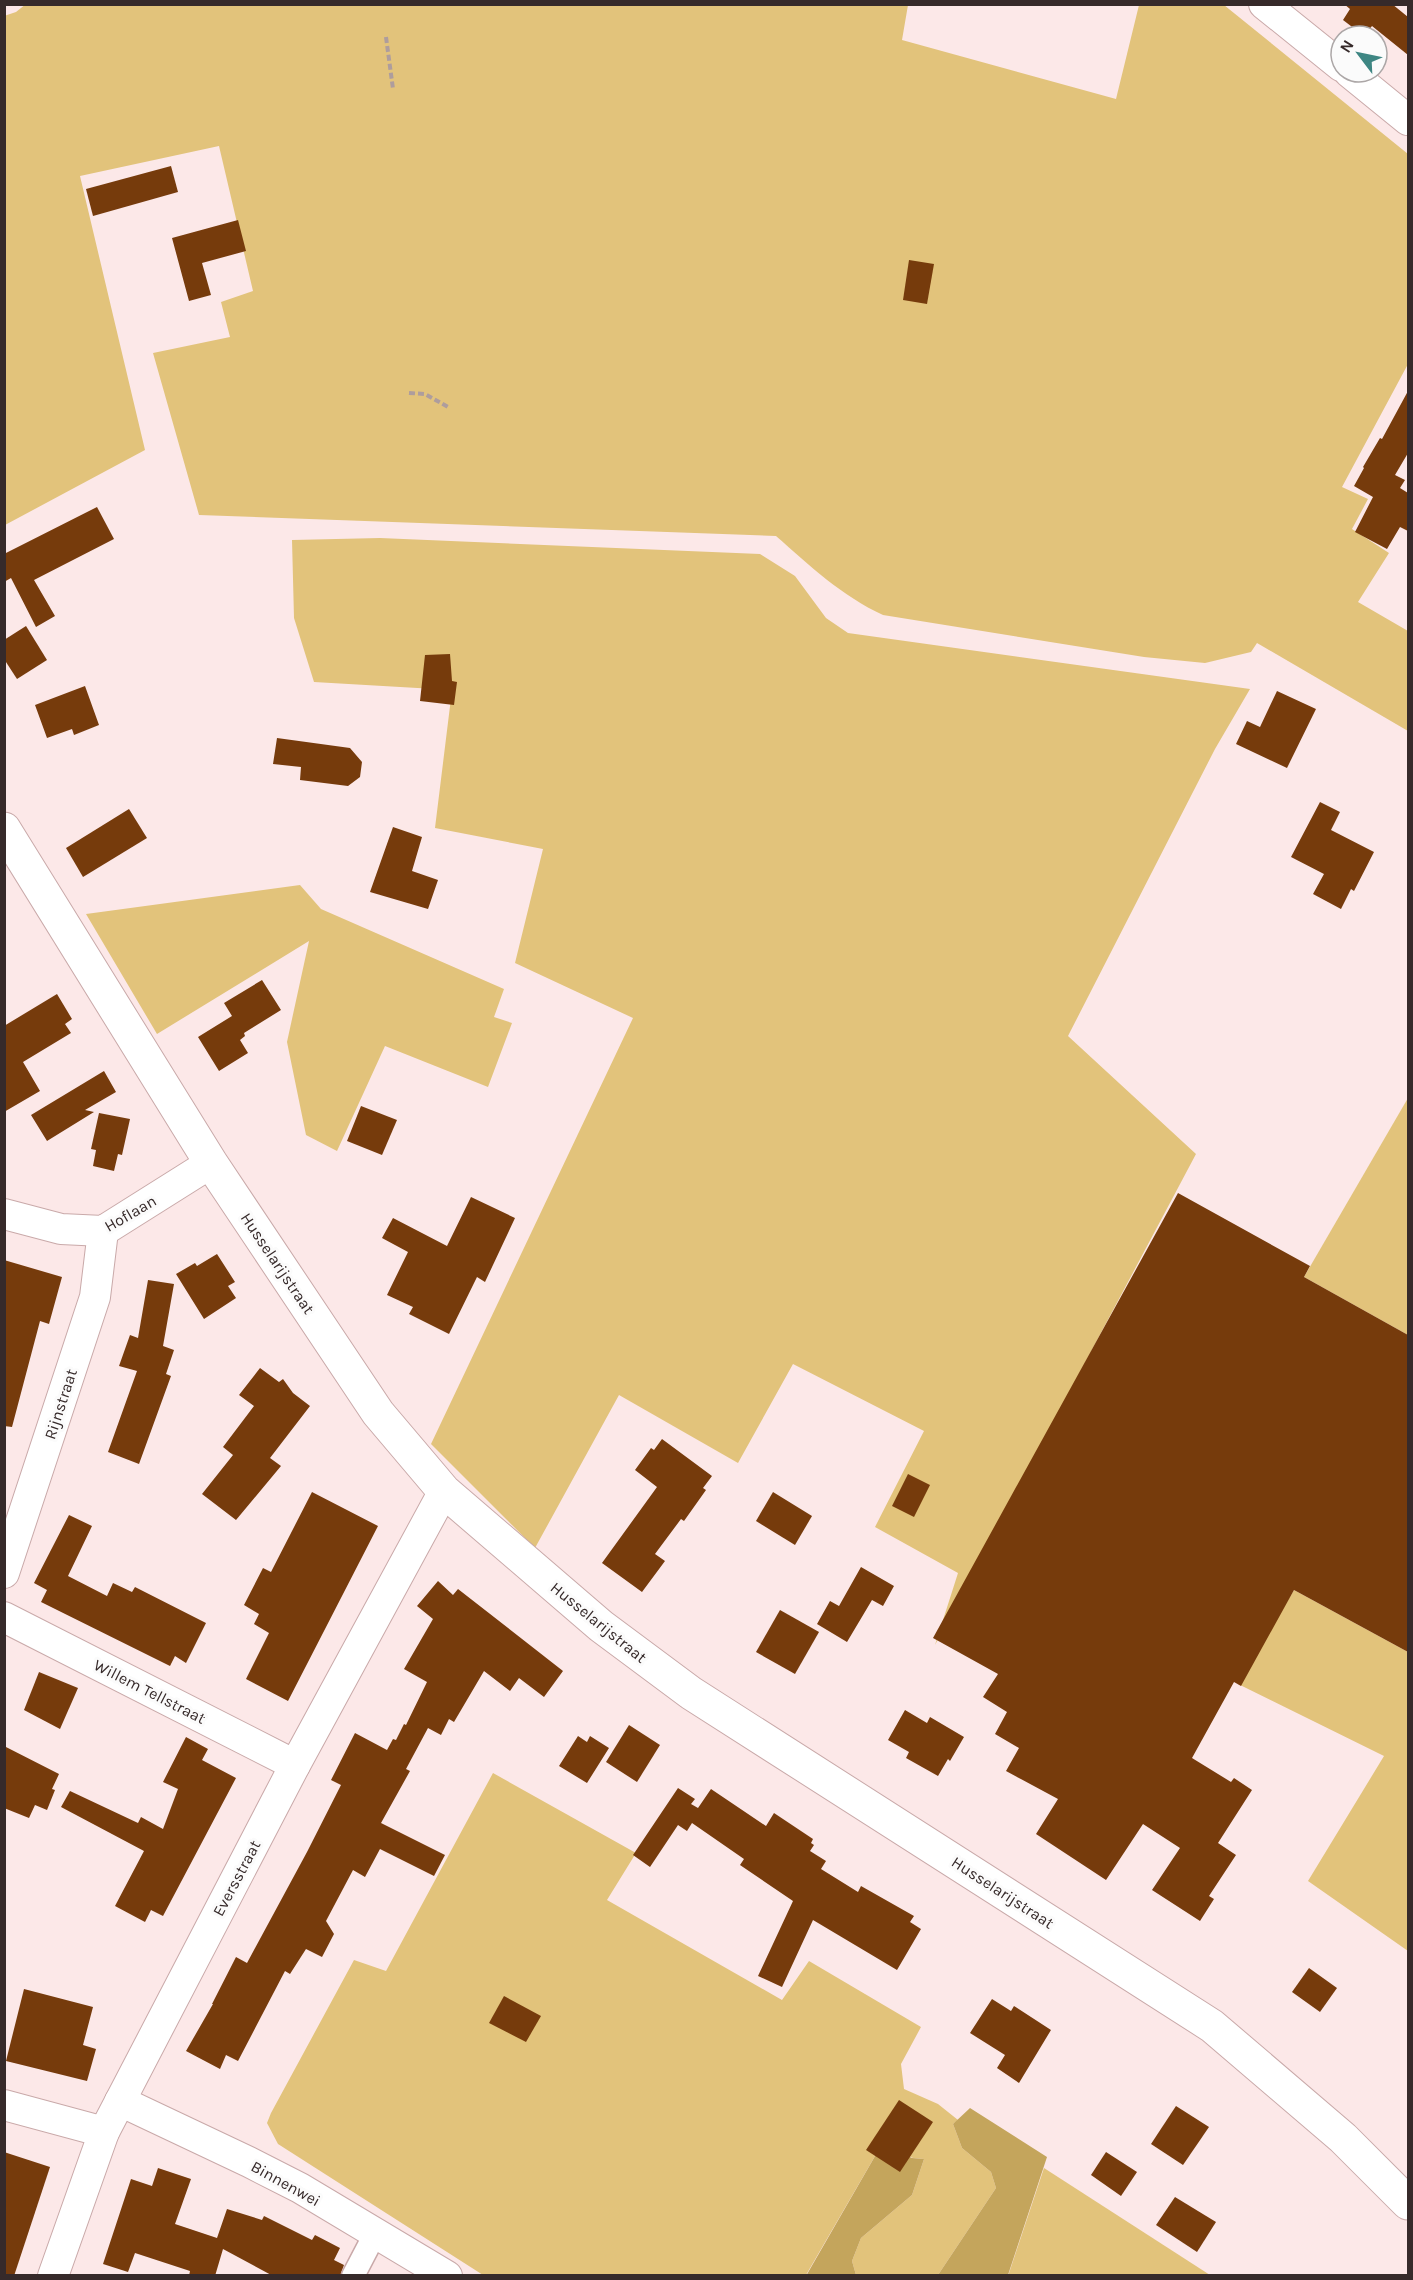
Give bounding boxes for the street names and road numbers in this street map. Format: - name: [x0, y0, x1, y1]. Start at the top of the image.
- street label: Hoflaan: [101, 1191, 160, 1236]
- street label: Husselarijstraat: [237, 1209, 318, 1318]
- street label: Rijnstraat: [40, 1366, 81, 1442]
- street label: Husselarijstraat: [547, 1578, 651, 1667]
- street label: Willem Tellstraat: [91, 1655, 209, 1728]
- street label: Eversstraat: [209, 1837, 264, 1919]
- street label: Husselarijstraat: [948, 1852, 1057, 1933]
- street label: Binnenwei: [248, 2157, 324, 2210]

